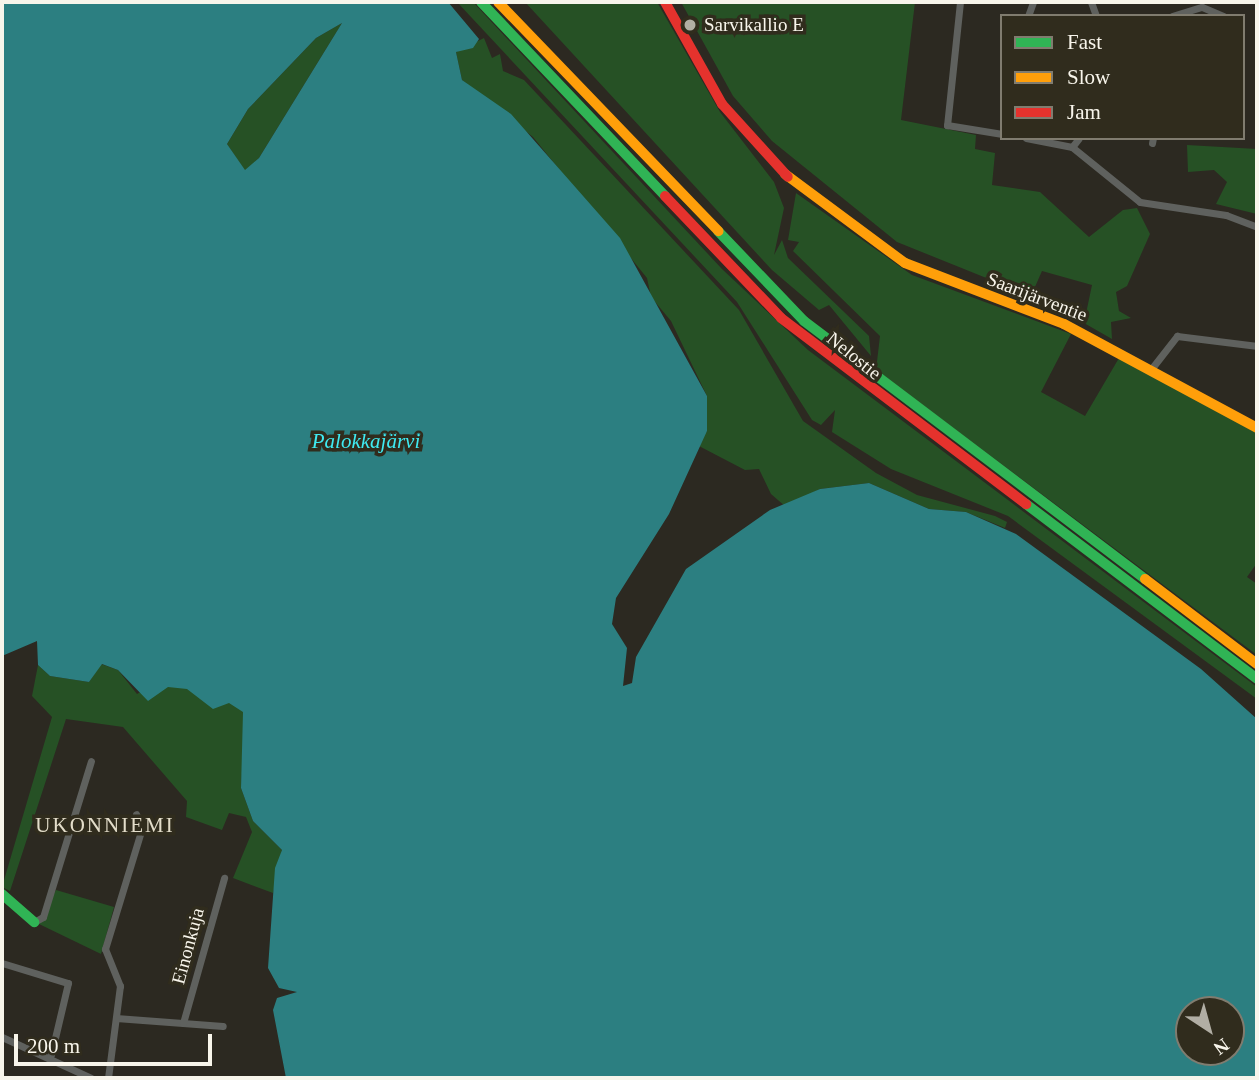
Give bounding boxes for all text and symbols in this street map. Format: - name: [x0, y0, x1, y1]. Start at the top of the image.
- place label: Sarvikallio E: [704, 14, 804, 36]
- legend: [1000, 14, 1245, 140]
- marker: Sarvikallio E: [682, 17, 698, 33]
- text: Fast: [1067, 30, 1102, 54]
- text: Slow: [1067, 65, 1110, 89]
- text: Jam: [1067, 100, 1101, 124]
- street label: Saarijärventie: [984, 267, 1090, 327]
- street label: Nelostie: [822, 327, 886, 385]
- water label: Palokkajärvi: [312, 428, 420, 454]
- district label: UKONNIEMI: [36, 812, 174, 838]
- street label: Einonkuja: [167, 905, 209, 987]
- north arrow: [1175, 996, 1245, 1066]
- scale bar: [18, 1020, 215, 1064]
- text: 200 m: [27, 1034, 80, 1058]
- text: N: [1210, 1034, 1233, 1059]

